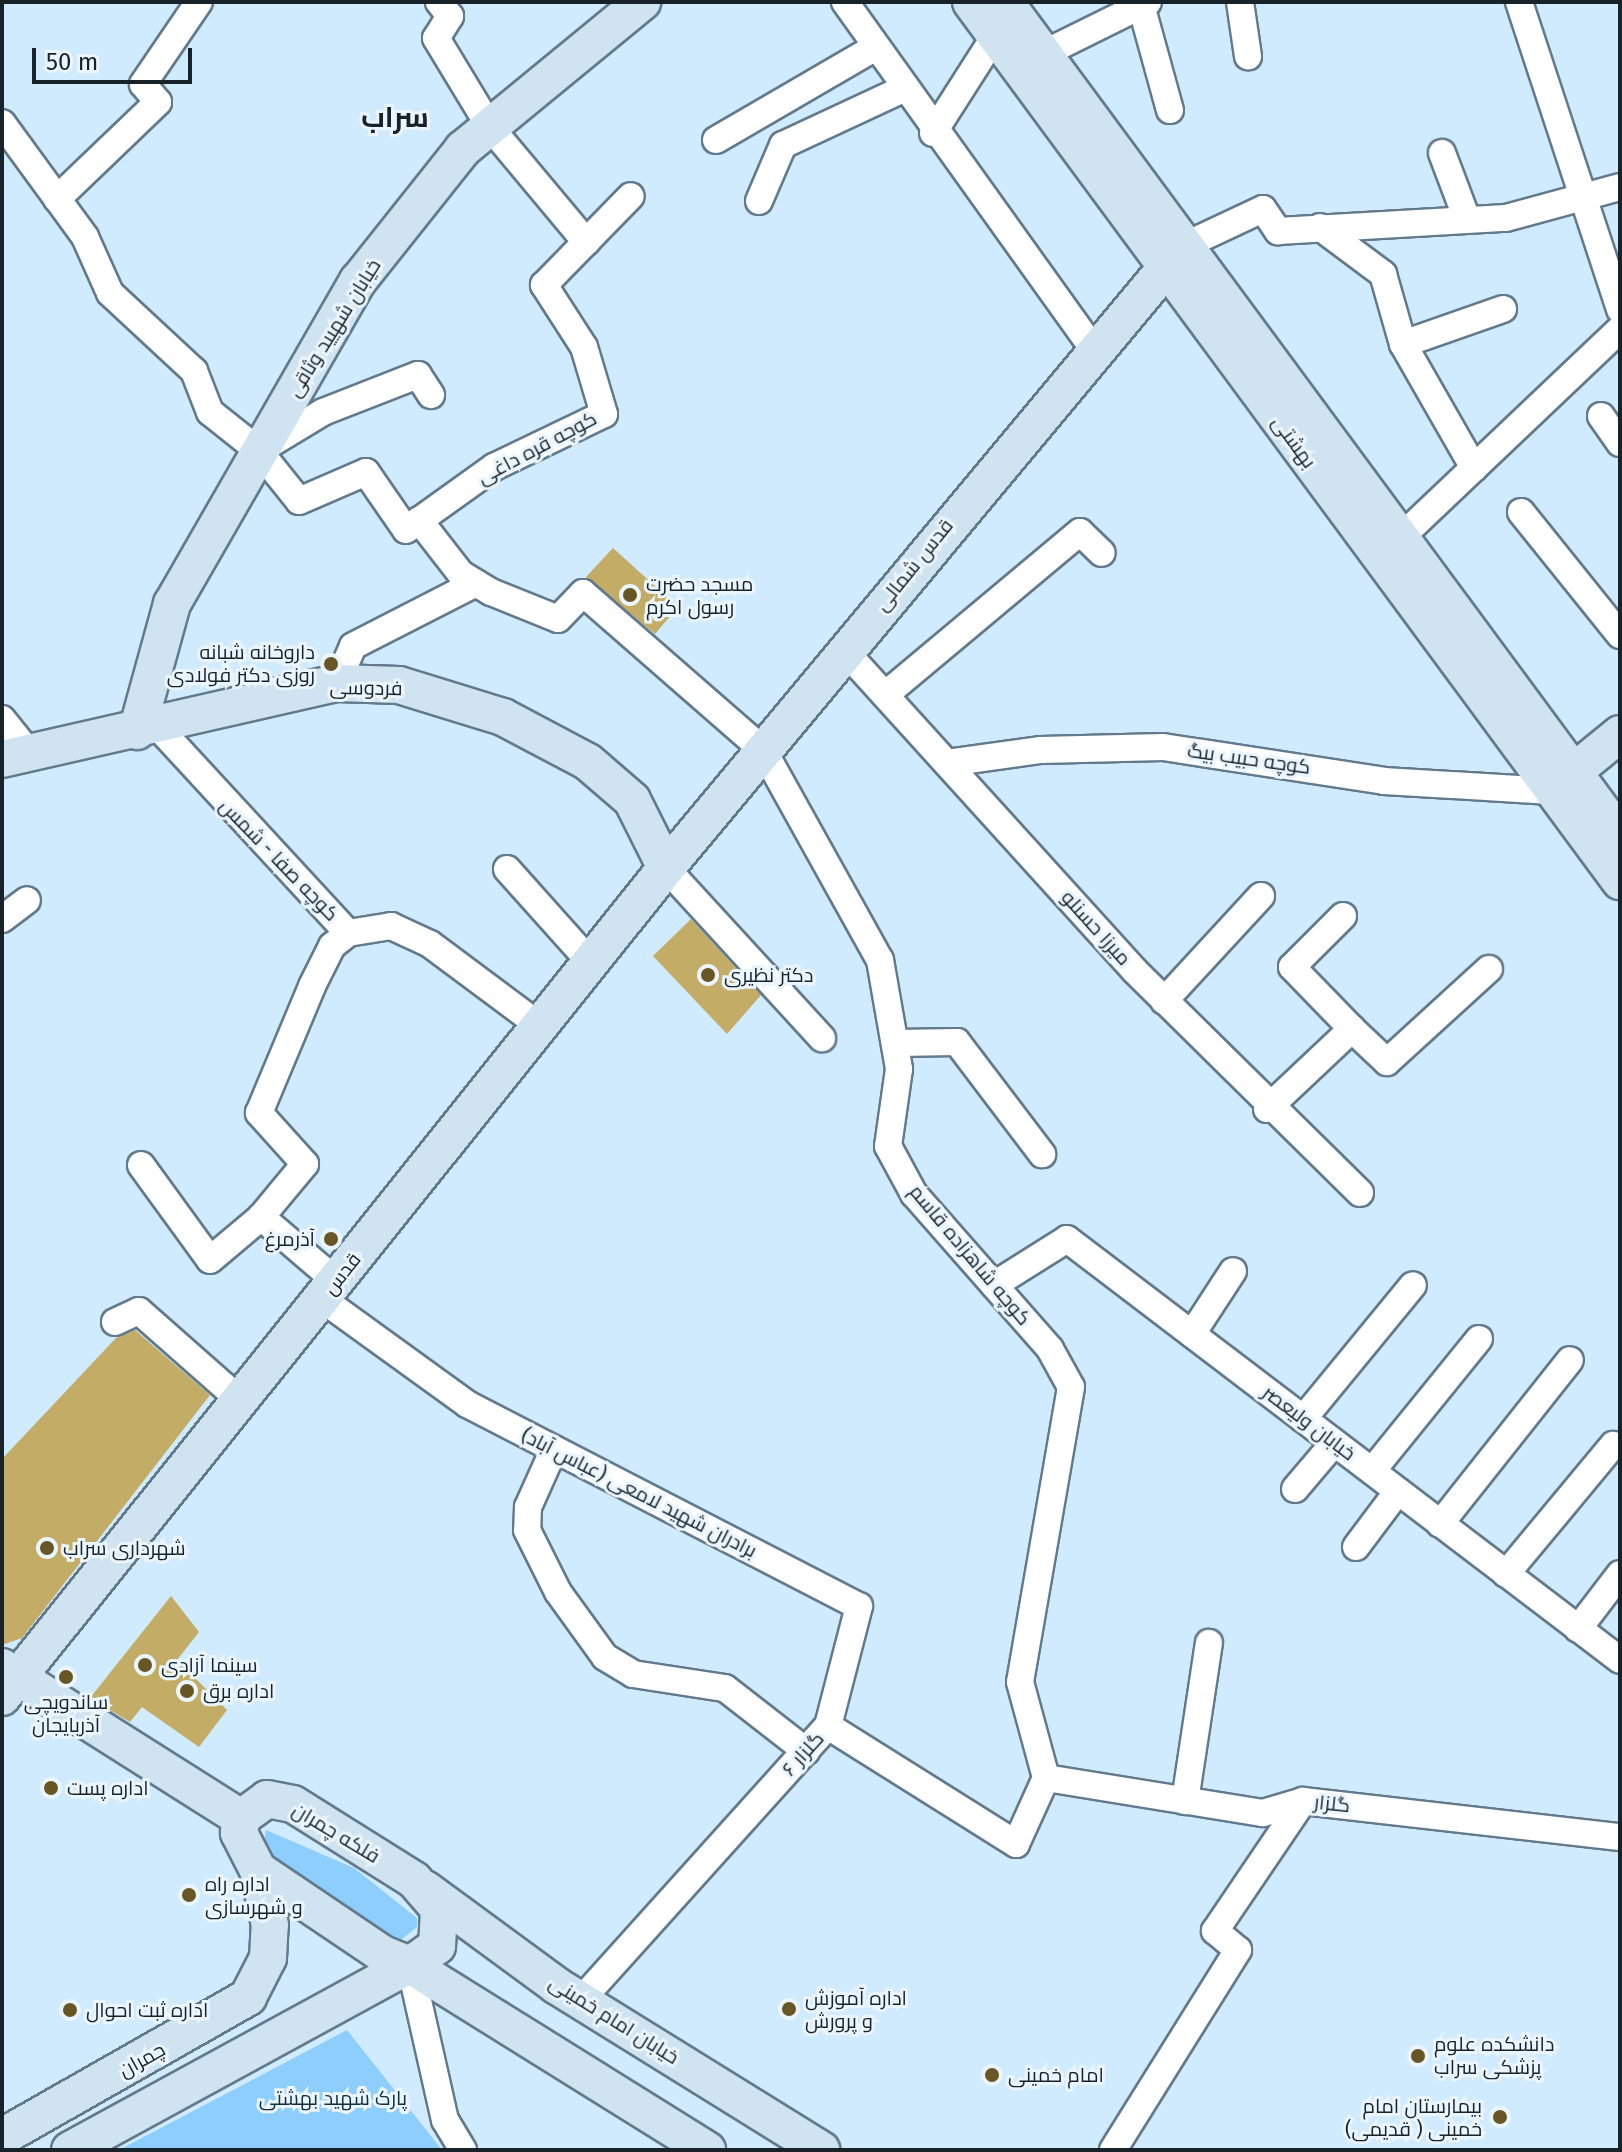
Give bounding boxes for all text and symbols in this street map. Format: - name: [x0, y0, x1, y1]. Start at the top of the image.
- scale bar: [36, 32, 196, 82]
- text: 50 m: [46, 48, 98, 76]
- district label: سراب: [361, 101, 429, 135]
- street label: خیابان شهیید وثاقی: [282, 255, 386, 401]
- street label: کوچه قره داغی: [473, 406, 601, 490]
- street label: بهشتی: [1267, 411, 1321, 473]
- street label: قدس شمالی: [870, 514, 958, 616]
- place label: مسجد حضرت رسول اکرم: [646, 572, 753, 619]
- marker: مسجد حضرت رسول اکرم: [621, 586, 639, 604]
- place label: داروخانه شبانه روزی دکتر فولادی: [167, 640, 315, 687]
- marker: داروخانه شبانه روزی دکتر فولادی: [322, 655, 340, 673]
- street label: فردوسی: [329, 675, 403, 701]
- street label: کوچه حبیب بیگ: [1186, 738, 1312, 780]
- street label: کوچه صفا - شمس: [215, 794, 343, 926]
- street label: میرزا حسنلو: [1056, 886, 1136, 970]
- place label: دکتر نظیری: [724, 963, 813, 987]
- marker: دکتر نظیری: [699, 966, 717, 984]
- street label: کوچه شاهزاده قاسم: [904, 1180, 1036, 1330]
- place label: آذرمرغ: [265, 1227, 315, 1251]
- marker: آذرمرغ: [322, 1230, 340, 1248]
- street label: قدس: [318, 1248, 366, 1300]
- street label: خیابان ولیعصر: [1258, 1380, 1360, 1466]
- street label: برادران شهید لامعی (عباس آباد): [517, 1423, 761, 1563]
- place label: شهرداری سراب: [63, 1536, 186, 1560]
- marker: شهرداری سراب: [38, 1539, 56, 1557]
- place label: سینما آزادی: [161, 1653, 258, 1677]
- marker: سینما آزادی: [136, 1656, 154, 1674]
- marker: ساندویچی آذربایجان: [57, 1668, 75, 1686]
- place label: اداره برق: [203, 1679, 274, 1703]
- marker: اداره برق: [178, 1682, 196, 1700]
- place label: ساندویچی آذربایجان: [24, 1690, 108, 1737]
- street label: گلزار ۶: [777, 1727, 829, 1781]
- place label: اداره پست: [67, 1776, 149, 1800]
- marker: اداره پست: [42, 1779, 60, 1797]
- street label: گلزار: [1313, 1790, 1351, 1818]
- street label: فلکه چمران: [288, 1798, 384, 1868]
- place label: اداره راه و شهرسازی: [205, 1872, 303, 1919]
- marker: اداره راه و شهرسازی: [180, 1886, 198, 1904]
- street label: خیابان امام خمینی: [545, 1970, 683, 2070]
- place label: اداره آموزش و پرورش: [805, 1986, 907, 2033]
- place label: اداره ثبت احوال: [86, 1998, 208, 2022]
- marker: اداره آموزش و پرورش: [780, 2000, 798, 2018]
- marker: اداره ثبت احوال: [61, 2001, 79, 2019]
- place label: دانشکده علوم پزشکی سراب: [1434, 2032, 1554, 2079]
- street label: چمران: [115, 2038, 169, 2082]
- marker: دانشکده علوم پزشکی سراب: [1409, 2047, 1427, 2065]
- place label: امام خمینی: [1008, 2063, 1104, 2087]
- marker: امام خمینی: [983, 2066, 1001, 2084]
- park label: پارک شهید بهشتی: [259, 2086, 407, 2110]
- place label: بیمارستان امام خمینی ( قدیمی): [1345, 2094, 1482, 2141]
- marker: بیمارستان امام خمینی ( قدیمی): [1489, 2106, 1511, 2128]

